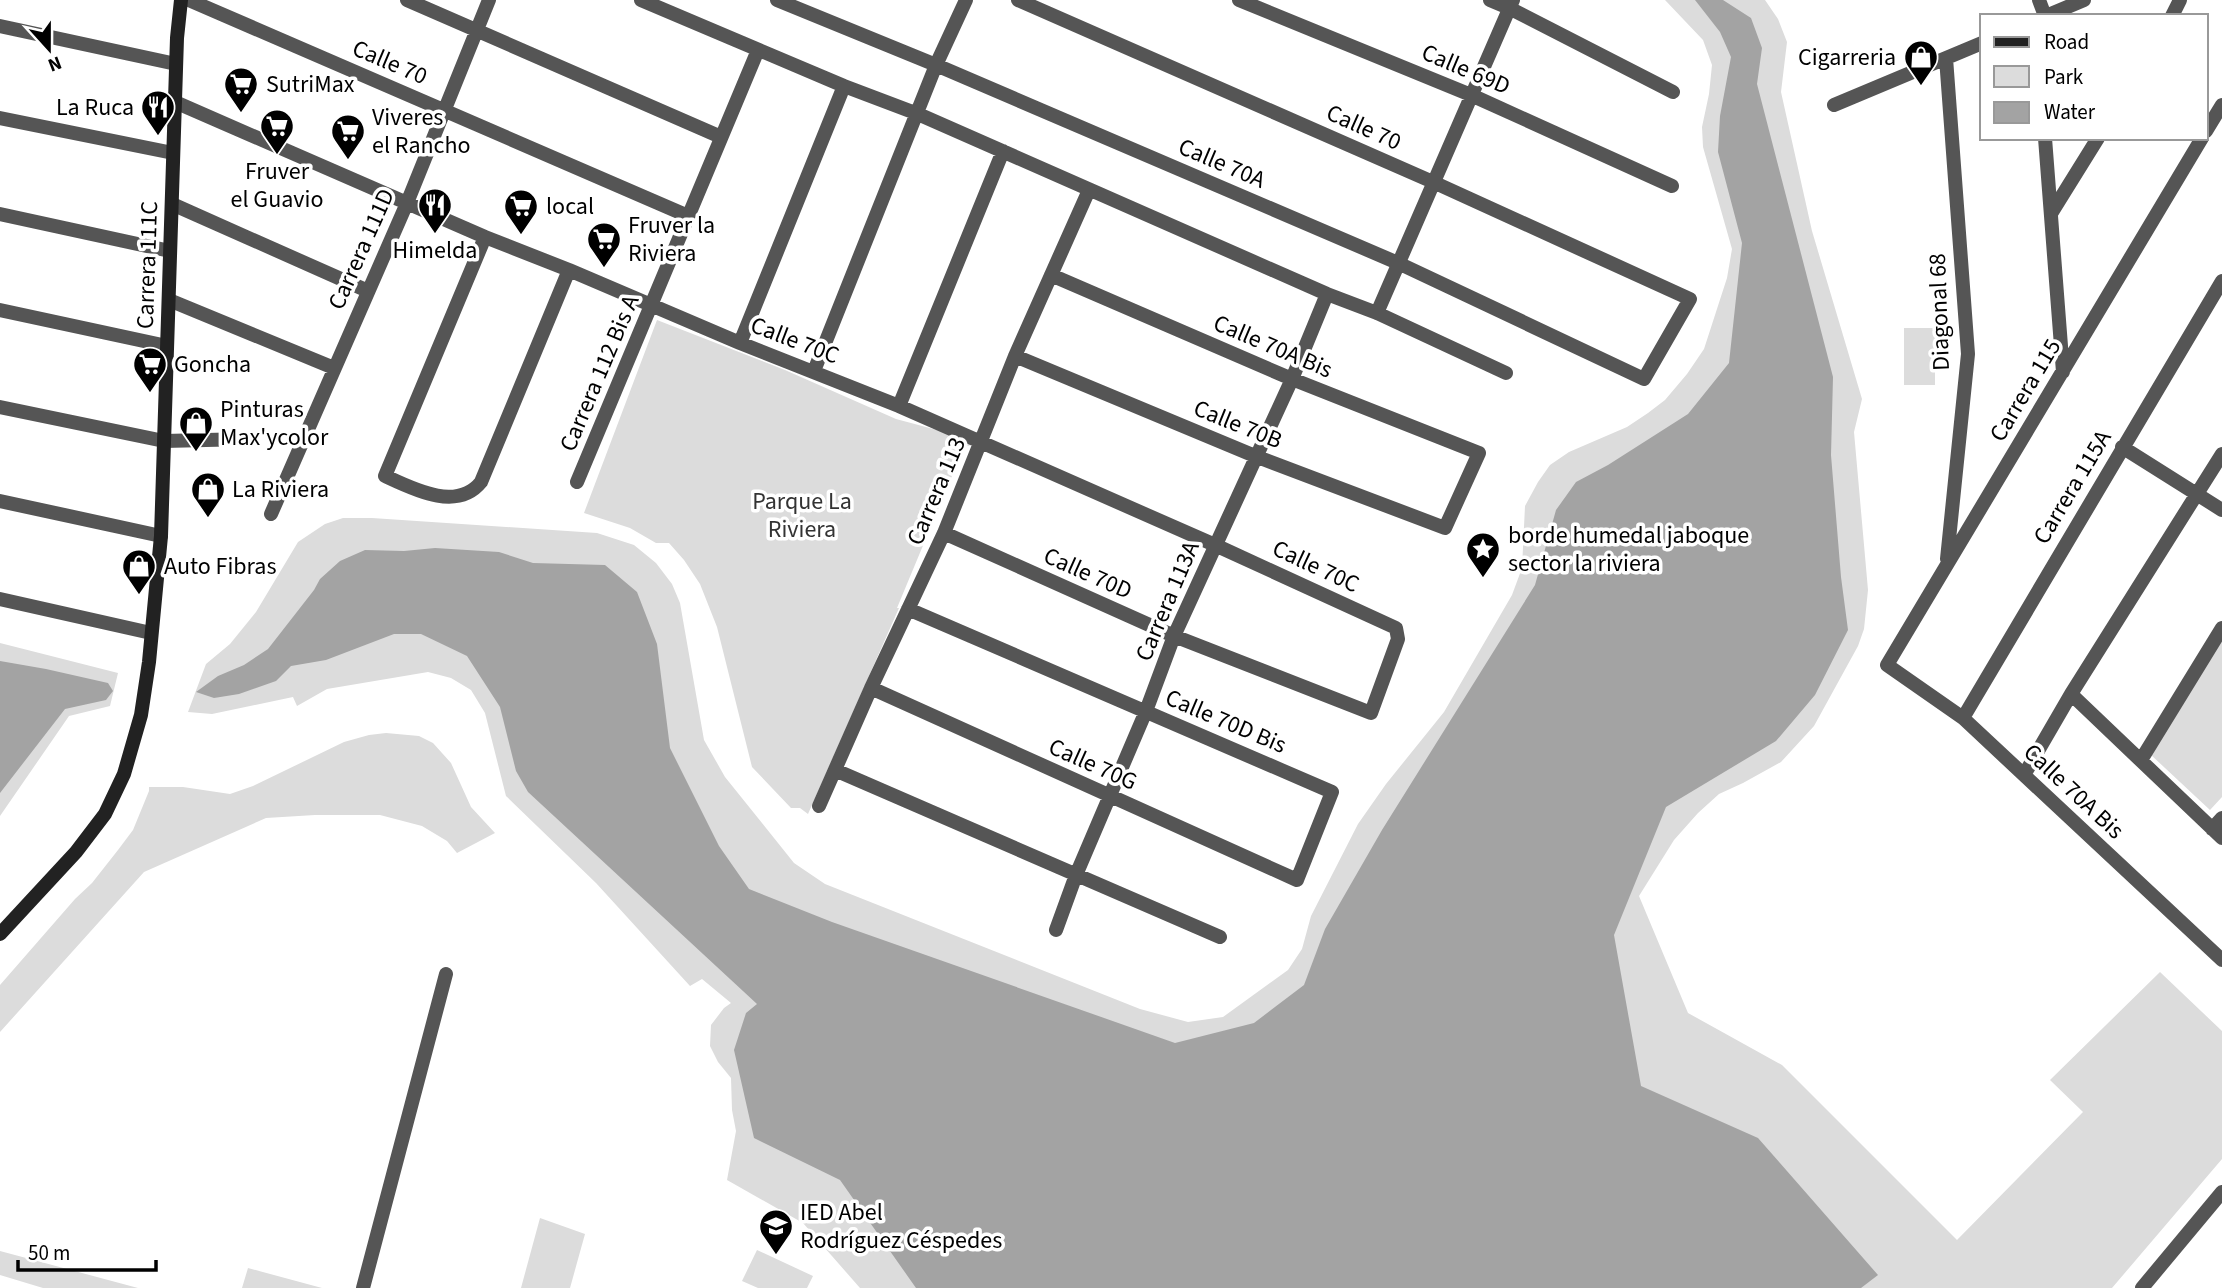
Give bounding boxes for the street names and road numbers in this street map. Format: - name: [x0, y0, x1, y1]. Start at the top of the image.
- street label: Calle 70: [347, 31, 433, 94]
- street label: Calle 69D: [1416, 35, 1516, 104]
- street label: Calle 70: [1321, 95, 1407, 159]
- street label: Calle 70A: [1173, 129, 1271, 197]
- street label: Carrera 111D: [319, 183, 404, 315]
- street label: Carrera 111C: [128, 200, 167, 330]
- street label: Diagonal 68: [1920, 253, 1959, 371]
- street label: Carrera 112 Bis A: [551, 289, 648, 457]
- street label: Calle 70A Bis: [1208, 306, 1338, 387]
- street label: Calle 70C: [745, 308, 844, 373]
- street label: Carrera 115: [1981, 332, 2070, 448]
- street label: Calle 70B: [1188, 391, 1287, 458]
- street label: Carrera 115A: [2025, 424, 2120, 551]
- street label: Carrera 113: [898, 432, 975, 551]
- street label: Calle 70C: [1267, 531, 1365, 602]
- street label: Carrera 113A: [1126, 536, 1208, 667]
- street label: Calle 70D: [1038, 538, 1138, 608]
- street label: Calle 70D Bis: [1160, 680, 1292, 763]
- street label: Calle 70G: [1043, 729, 1143, 799]
- street label: Calle 70A Bis: [2015, 735, 2132, 847]

